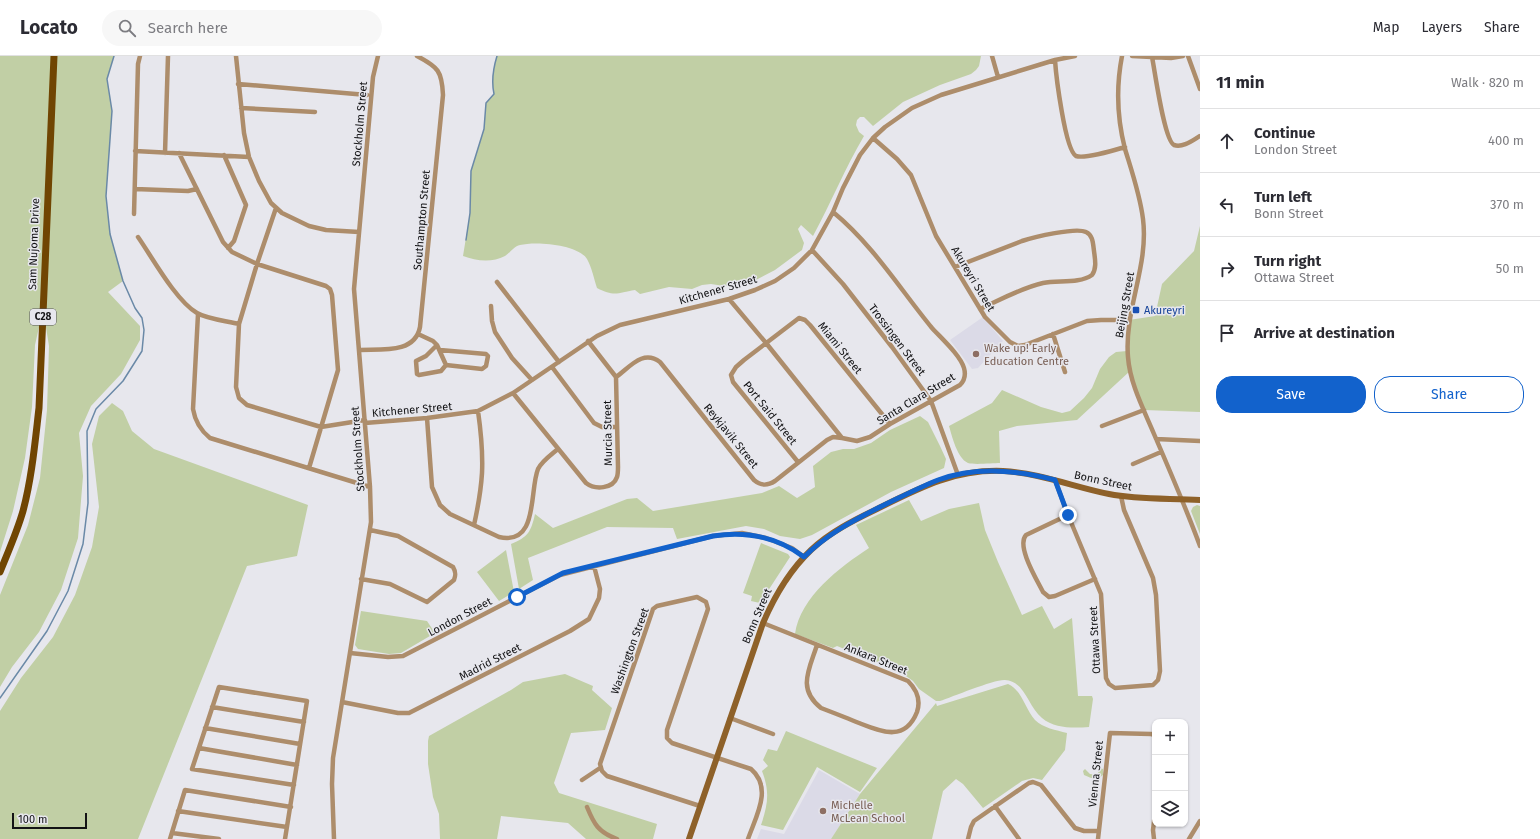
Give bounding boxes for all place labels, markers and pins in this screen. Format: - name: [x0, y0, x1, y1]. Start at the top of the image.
- place label: Akureyri: [1144, 304, 1185, 317]
- marker: Akureyri: [1131, 305, 1141, 315]
- place label: Wake up! Early Education Centre: [984, 342, 1069, 368]
- marker: Wake up! Early Education Centre: [971, 349, 981, 359]
- place label: Michelle McLean School: [831, 799, 905, 825]
- marker: Michelle McLean School: [818, 806, 828, 816]

